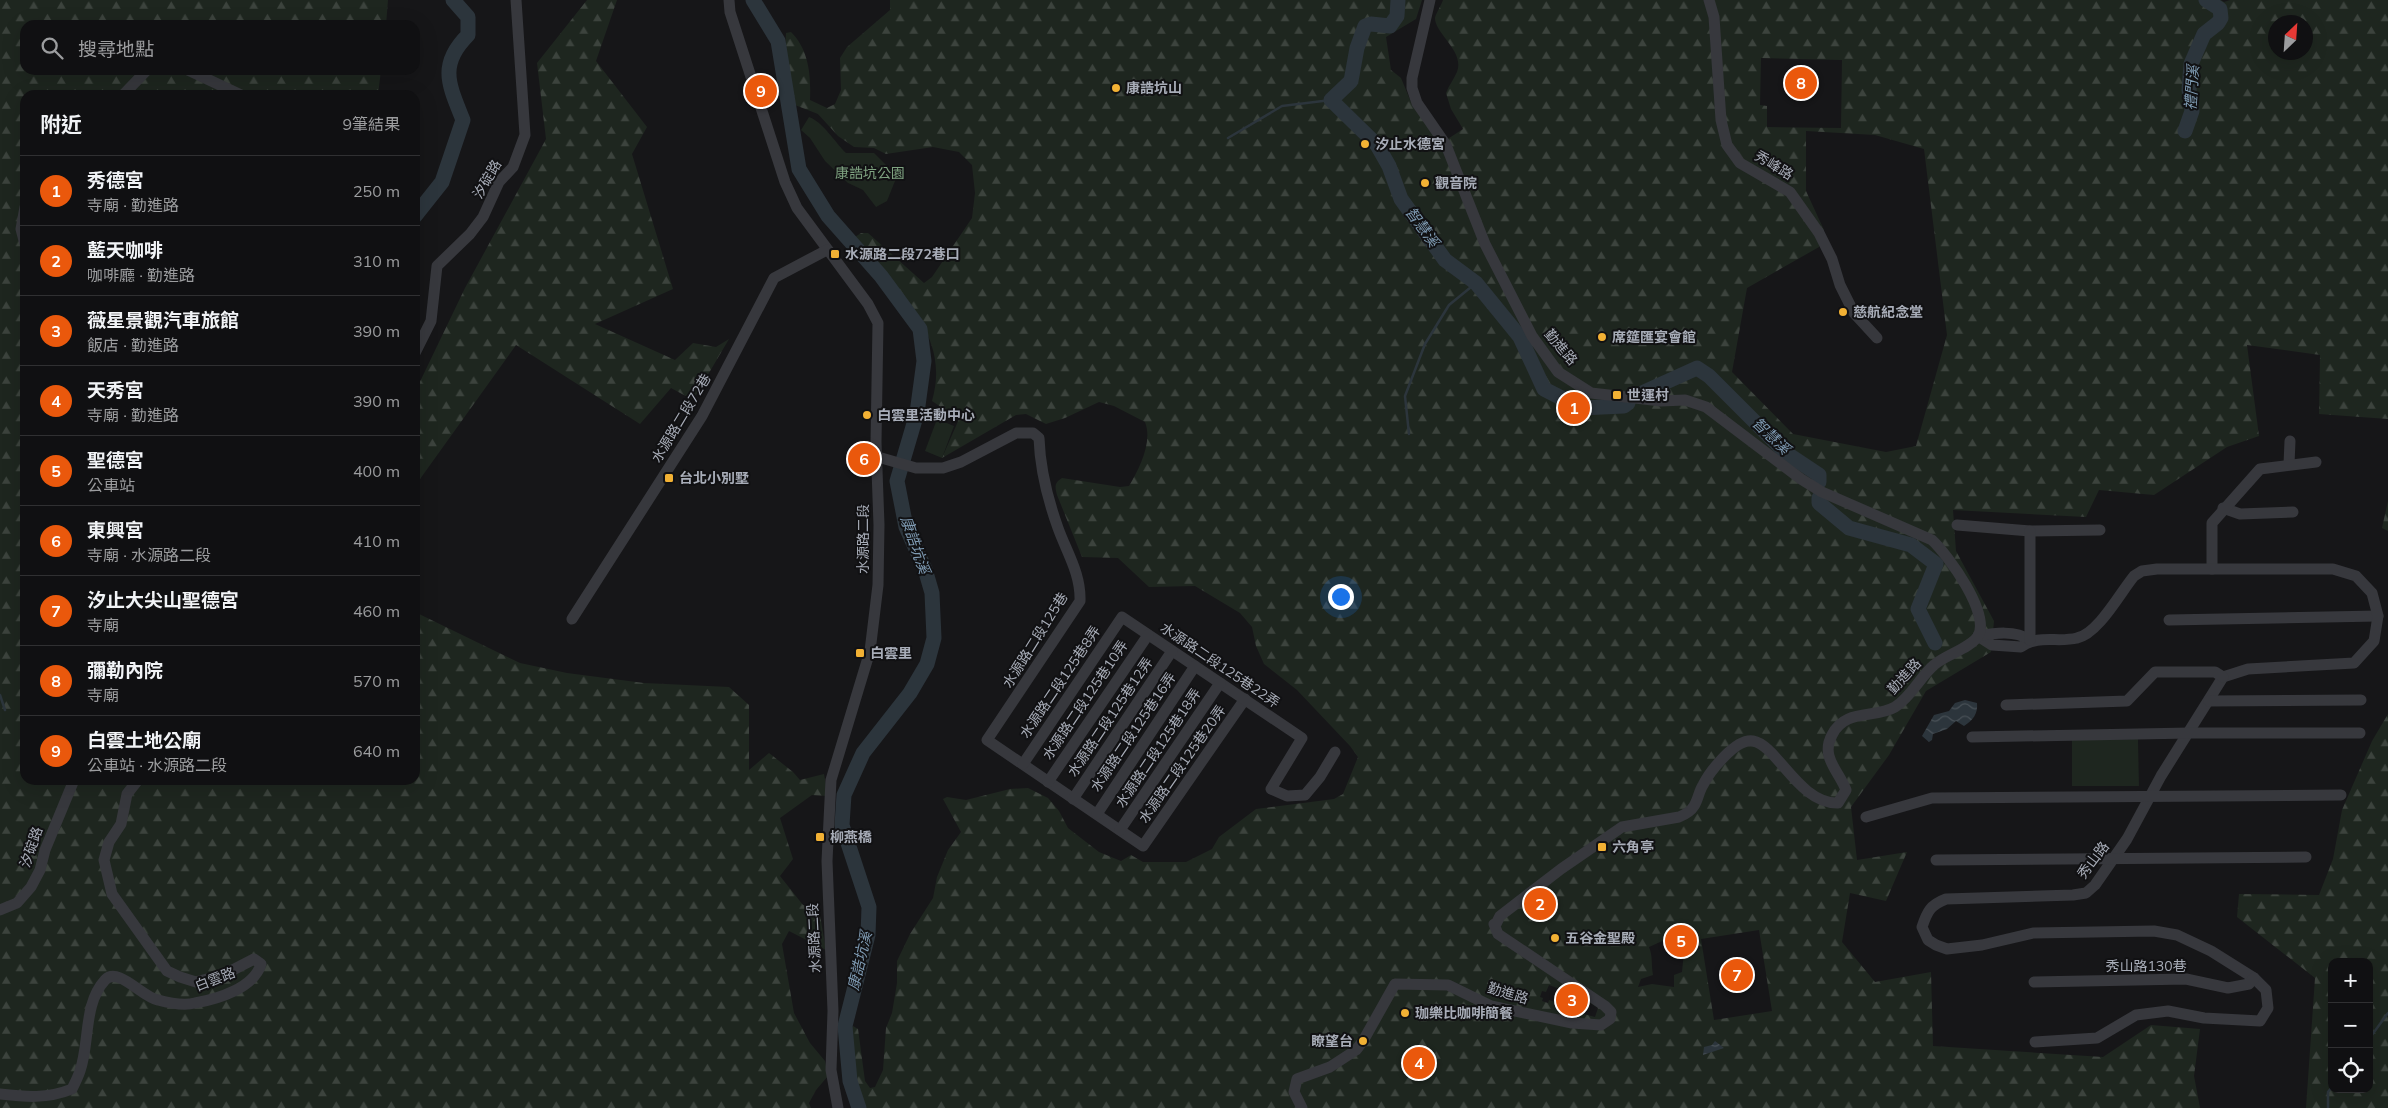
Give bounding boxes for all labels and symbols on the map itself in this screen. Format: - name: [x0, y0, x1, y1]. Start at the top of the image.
- north arrow: [2268, 15, 2313, 60]
- water label: 禮門溪: [2180, 63, 2203, 111]
- pin: 8: [1785, 64, 1817, 102]
- pin: 9: [745, 72, 777, 110]
- place label: 康誥坑山: [1126, 79, 1182, 97]
- marker: 康誥坑山: [1110, 82, 1122, 94]
- place label: 汐止水德宮: [1375, 135, 1445, 153]
- marker: 汐止水德宮: [1359, 138, 1371, 150]
- street label: 秀峰路: [1751, 146, 1797, 184]
- street label: 汐碇路: [469, 156, 505, 202]
- park label: 康誥坑公園: [835, 164, 905, 182]
- place label: 觀音院: [1435, 174, 1477, 192]
- marker: 觀音院: [1419, 177, 1431, 189]
- water label: 智慧溪: [1401, 203, 1444, 252]
- place label: 水源路二段72巷口: [845, 245, 960, 263]
- marker: 水源路二段72巷口: [829, 248, 841, 260]
- place label: 慈航紀念堂: [1853, 303, 1923, 321]
- marker: 慈航紀念堂: [1837, 306, 1849, 318]
- street label: 勤進路: [1541, 325, 1581, 369]
- place label: 席筵匯宴會館: [1612, 328, 1696, 346]
- marker: 席筵匯宴會館: [1596, 331, 1608, 343]
- street label: 水源路二段72巷: [647, 370, 715, 466]
- place label: 世運村: [1627, 386, 1669, 404]
- pin: 1: [1558, 389, 1590, 427]
- marker: 世運村: [1611, 389, 1623, 401]
- place label: 白雲里活動中心: [877, 406, 975, 424]
- marker: 白雲里活動中心: [861, 409, 873, 421]
- water label: 智慧溪: [1749, 413, 1796, 459]
- pin: 6: [848, 440, 880, 478]
- place label: 台北小別墅: [679, 469, 749, 487]
- marker: 台北小別墅: [663, 472, 675, 484]
- street label: 水源路二段: [854, 504, 872, 574]
- water label: 康誥坑溪: [897, 513, 935, 578]
- your location: [1328, 584, 1354, 610]
- street label: 水源路二段125巷: [998, 589, 1072, 691]
- street label: 水源路二段125巷22弄: [1157, 618, 1283, 712]
- street label: 水源路二段125巷8弄: [1016, 622, 1104, 742]
- street label: 水源路二段125巷10弄: [1038, 637, 1132, 763]
- place label: 白雲里: [870, 644, 912, 662]
- marker: 白雲里: [854, 647, 866, 659]
- street label: 水源路二段125巷12弄: [1063, 654, 1157, 780]
- street label: 勤進路: [1883, 654, 1925, 698]
- street label: 水源路二段125巷16弄: [1086, 669, 1180, 795]
- street label: 水源路二段125巷18弄: [1111, 685, 1205, 811]
- street label: 水源路二段125巷20弄: [1134, 701, 1230, 827]
- street label: 汐碇路: [16, 824, 46, 870]
- place label: 柳燕橋: [830, 828, 872, 846]
- marker: 柳燕橋: [814, 831, 826, 843]
- place label: 六角亭: [1612, 838, 1654, 856]
- street label: 秀山路: [2073, 838, 2113, 882]
- marker: 六角亭: [1596, 841, 1608, 853]
- pin: 2: [1524, 885, 1556, 923]
- street label: 水源路二段: [803, 903, 825, 973]
- pin: 5: [1665, 922, 1697, 960]
- water label: 康誥坑溪: [844, 928, 876, 992]
- place label: 五谷金聖殿: [1565, 929, 1635, 947]
- marker: 五谷金聖殿: [1549, 932, 1561, 944]
- pin: 7: [1721, 956, 1753, 994]
- street label: 秀山路130巷: [2105, 957, 2187, 975]
- street label: 白雲路: [192, 963, 238, 995]
- street label: 勤進路: [1485, 978, 1531, 1008]
- pin: 3: [1556, 981, 1588, 1019]
- place label: 珈樂比咖啡簡餐: [1415, 1004, 1513, 1022]
- marker: 珈樂比咖啡簡餐: [1399, 1007, 1411, 1019]
- place label: 瞭望台: [1311, 1032, 1353, 1050]
- marker: 瞭望台: [1357, 1035, 1369, 1047]
- pin: 4: [1403, 1044, 1435, 1082]

